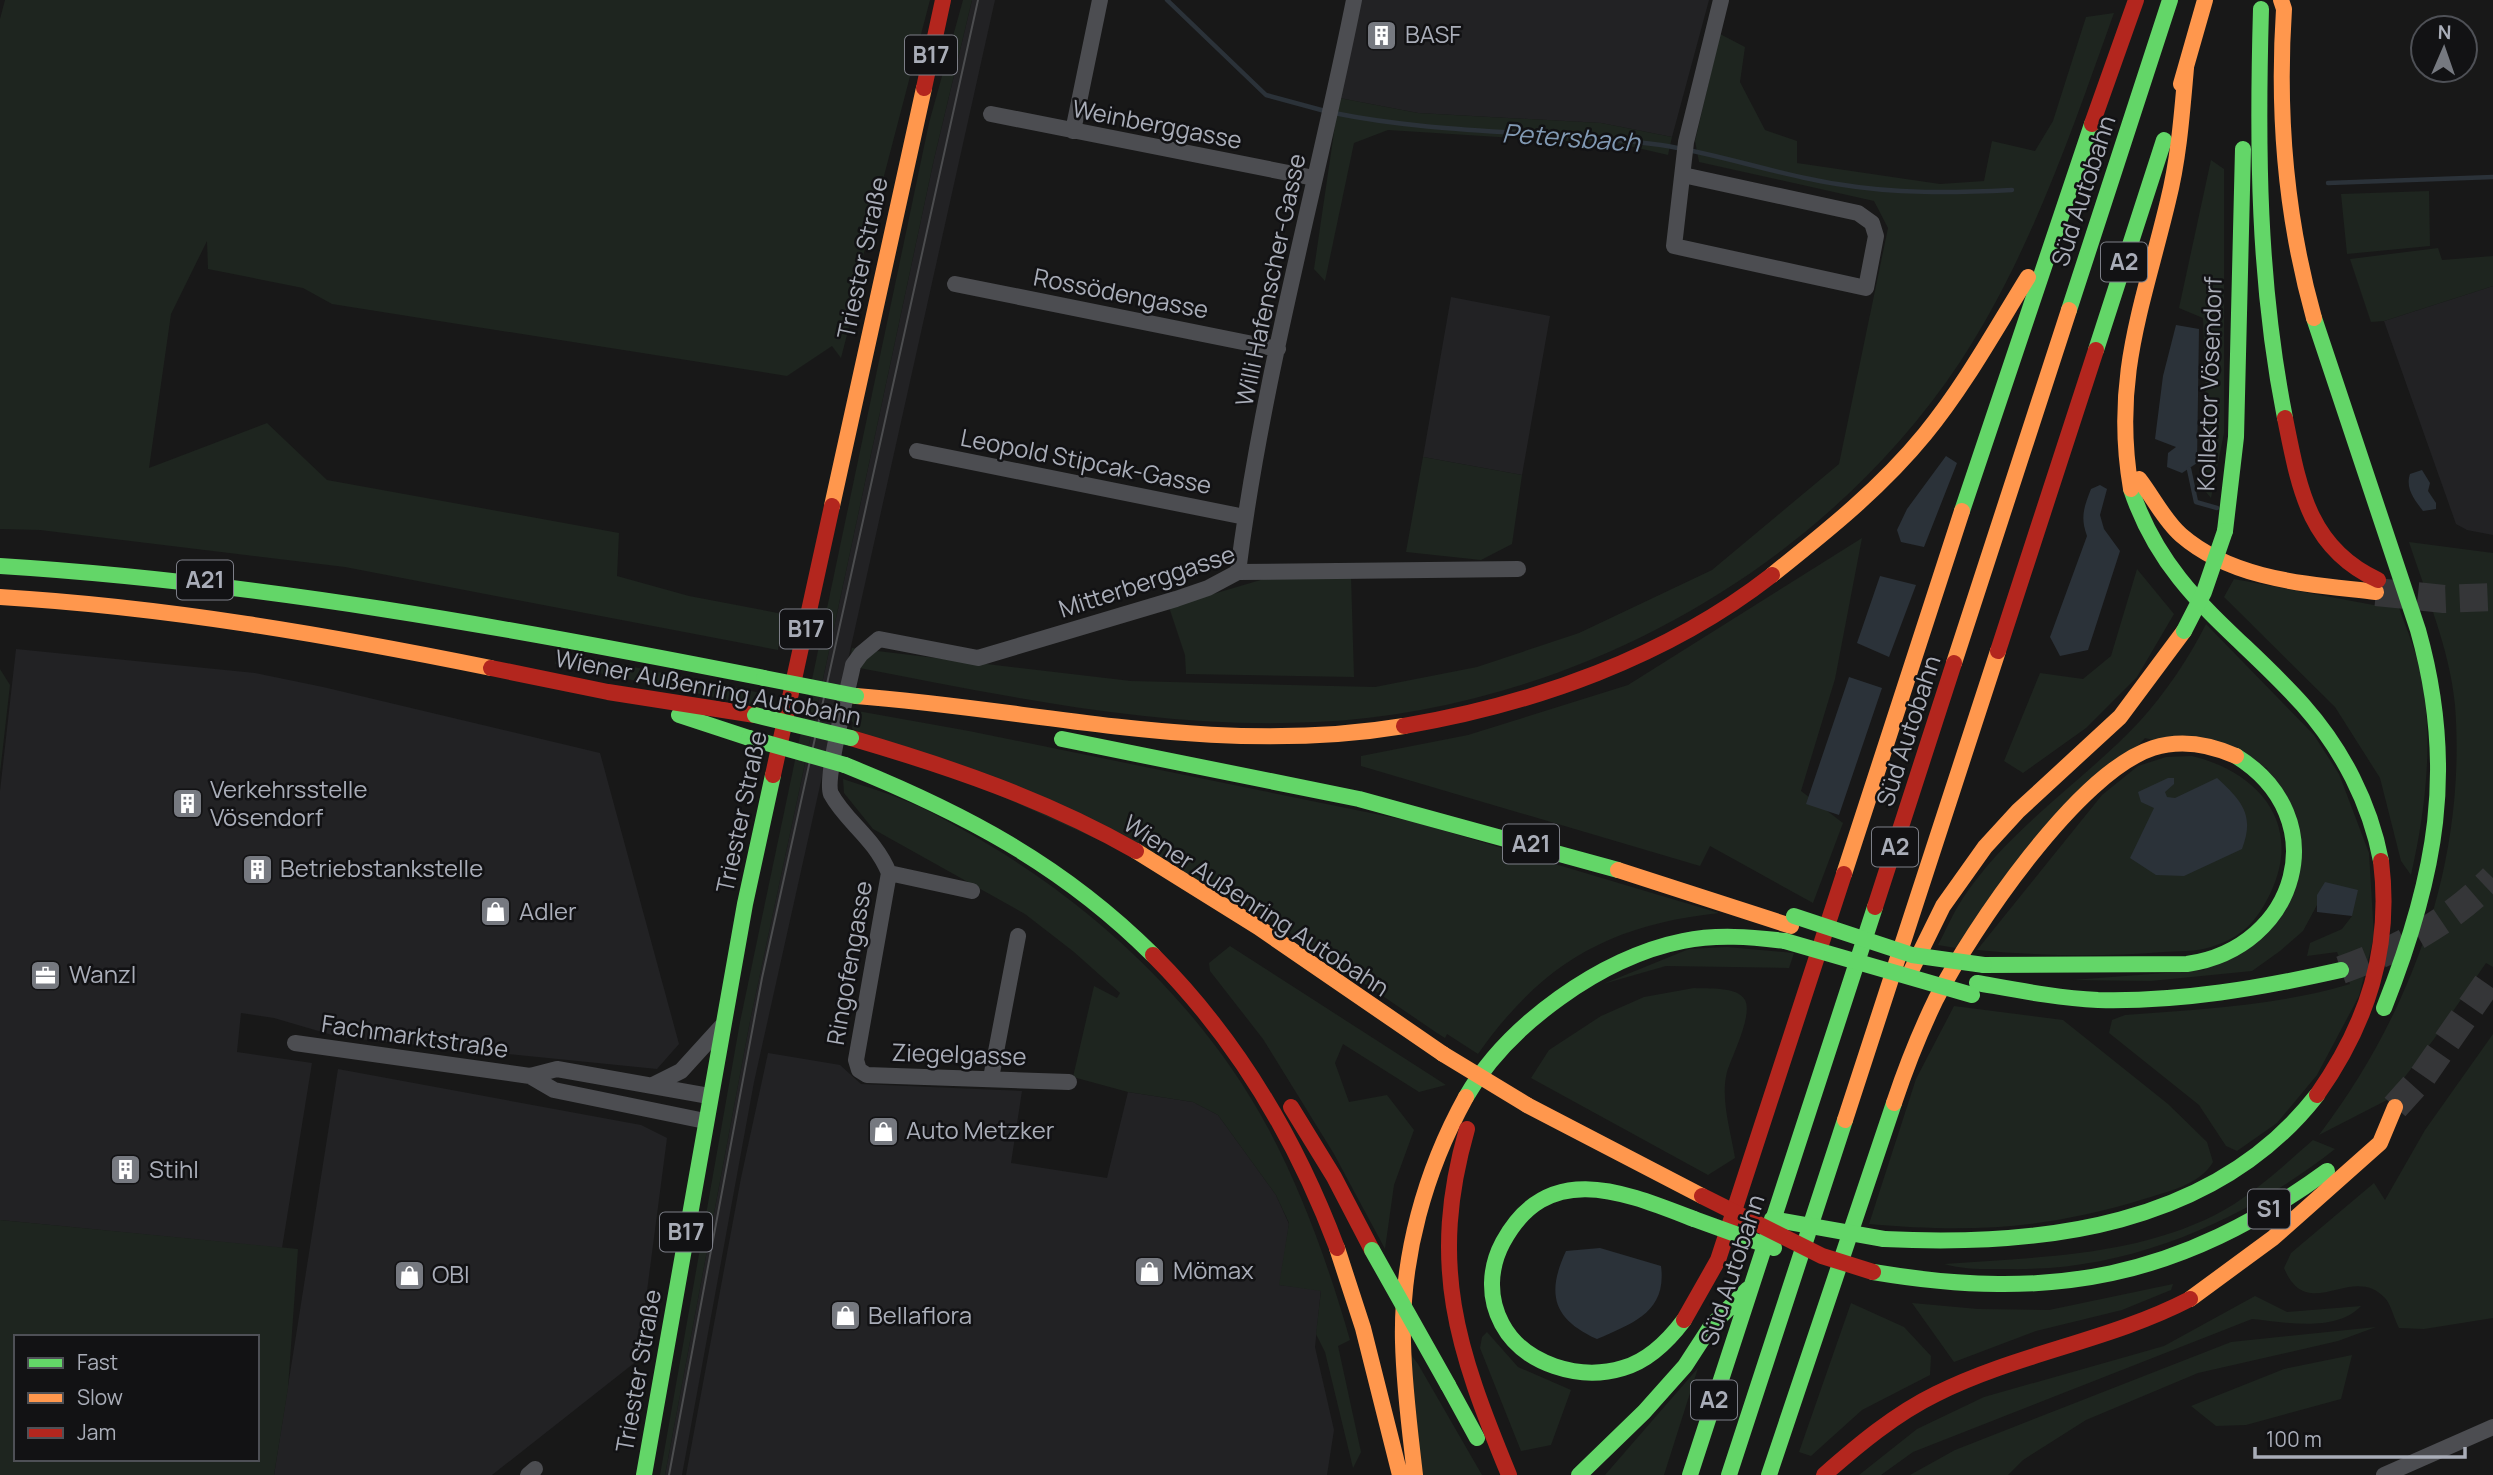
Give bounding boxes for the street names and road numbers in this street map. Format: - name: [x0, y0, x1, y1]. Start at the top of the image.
- road number: B17: [905, 36, 957, 74]
- street label: Weinberggasse: [1070, 91, 1245, 156]
- street label: Süd Autobahn: [2043, 111, 2123, 270]
- street label: Willi Hafenscher-Gasse: [1227, 150, 1312, 409]
- street label: Triester Straße: [828, 174, 895, 342]
- road number: A2: [2101, 243, 2147, 282]
- street label: Rossödengasse: [1031, 259, 1212, 326]
- street label: Kollektor Vösendorf: [2188, 276, 2229, 492]
- street label: Leopold Stipcak-Gasse: [958, 420, 1215, 501]
- street label: Mitterberggasse: [1054, 537, 1239, 625]
- road number: A21: [177, 560, 233, 600]
- road number: B17: [780, 610, 832, 649]
- street label: Wiener Außenring Autobahn: [552, 641, 864, 732]
- street label: Süd Autobahn: [1868, 651, 1948, 810]
- street label: Triester Straße: [707, 728, 774, 896]
- street label: Wiener Außenring Autobahn: [1117, 806, 1396, 1003]
- road number: A21: [1503, 824, 1559, 864]
- road number: A2: [1872, 828, 1918, 866]
- street label: Ringofengasse: [818, 878, 879, 1047]
- street label: Fachmarktstraße: [320, 1006, 511, 1065]
- street label: Ziegelgasse: [891, 1035, 1027, 1072]
- street label: Süd Autobahn: [1692, 1190, 1772, 1349]
- road number: S1: [2248, 1190, 2290, 1228]
- road number: B17: [660, 1212, 712, 1252]
- street label: Triester Straße: [607, 1287, 668, 1455]
- road number: A2: [1691, 1380, 1737, 1420]

